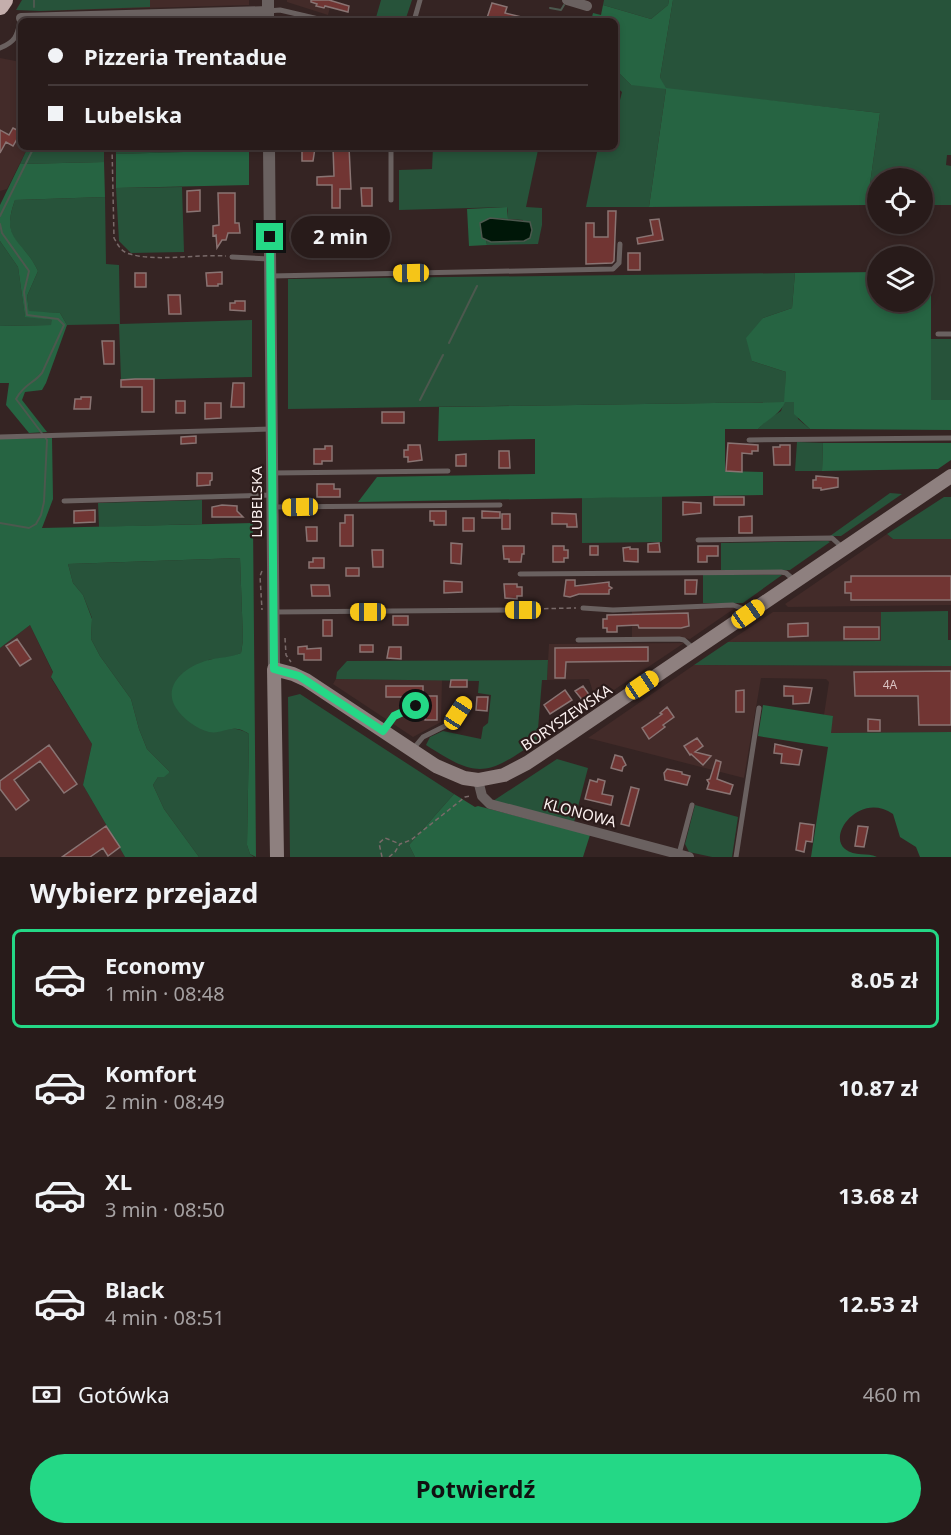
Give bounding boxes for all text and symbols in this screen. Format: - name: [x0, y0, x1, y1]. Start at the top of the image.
- text: Pizzeria Trentadue: [84, 41, 287, 71]
- text: Lubelska: [84, 99, 182, 129]
- map controls: [867, 168, 933, 312]
- button: locate: [867, 168, 933, 234]
- callout: 2 min: [291, 216, 390, 258]
- route end: [256, 223, 283, 250]
- text: 2 min: [313, 223, 368, 250]
- button: layers: [867, 246, 933, 312]
- car: [393, 264, 429, 282]
- street label: LUBELSKA: [246, 466, 266, 538]
- car: [282, 498, 318, 516]
- car: [728, 596, 768, 632]
- car: [505, 601, 541, 619]
- car: [350, 603, 386, 621]
- car: [622, 667, 662, 703]
- house number: 4A: [883, 676, 898, 693]
- street label: BORYSZEWSKA: [517, 679, 616, 755]
- route start: [402, 692, 429, 719]
- car: [441, 693, 475, 733]
- street label: KLONOWA: [541, 793, 619, 831]
- text: Wybierz przejazd: [30, 874, 258, 911]
- text: Economy: [105, 950, 204, 980]
- icon: car: [33, 952, 87, 1006]
- text: 8.05 zł: [851, 964, 918, 994]
- text: 1 min · 08:48: [105, 980, 225, 1007]
- text: Komfort: [105, 1058, 196, 1088]
- icon: car: [33, 1060, 87, 1114]
- text: 10.87 zł: [838, 1072, 918, 1102]
- text: 2 min · 08:49: [105, 1088, 225, 1115]
- text: XL: [105, 1166, 132, 1196]
- icon: car: [33, 1168, 87, 1222]
- text: 13.68 zł: [838, 1180, 918, 1210]
- text: 3 min · 08:50: [105, 1196, 225, 1223]
- text: Black: [105, 1274, 164, 1304]
- icon: car: [33, 1276, 87, 1330]
- text: 12.53 zł: [838, 1288, 918, 1318]
- text: 4 min · 08:51: [105, 1304, 225, 1331]
- icon: cash: [30, 1378, 63, 1411]
- text: Gotówka: [78, 1379, 170, 1409]
- text: 460 m: [863, 1381, 921, 1408]
- button: Potwierdź: [30, 1454, 921, 1523]

